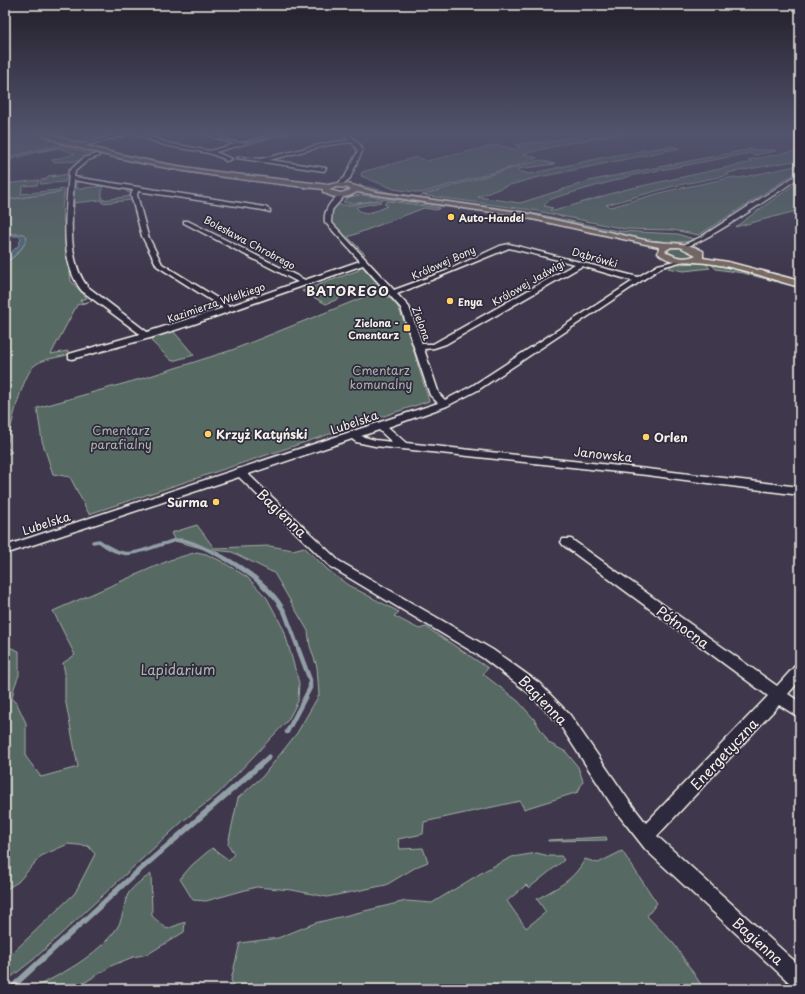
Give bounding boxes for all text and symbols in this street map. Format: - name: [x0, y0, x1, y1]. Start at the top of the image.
- place label: Auto-Handel: [459, 210, 524, 225]
- street label: Bolesława Chrobrego: [202, 212, 299, 273]
- marker: Auto-Handel: [446, 212, 456, 222]
- street label: Królowej Bony: [409, 241, 478, 284]
- street label: Dąbrówki: [570, 243, 620, 271]
- street label: Królowej Jadwigi: [489, 255, 567, 309]
- street label: Kazimierza Wielkiego: [165, 278, 267, 326]
- district label: BATOREGO: [306, 281, 390, 300]
- place label: Enya: [458, 294, 483, 309]
- marker: Enya: [445, 296, 455, 306]
- street label: Zielona: [409, 304, 435, 343]
- place label: Zielona - Cmentarz: [348, 315, 399, 342]
- marker: Zielona - Cmentarz: [402, 323, 412, 333]
- park label: Cmentarz komunalny: [350, 361, 413, 393]
- street label: Lubelska: [328, 405, 381, 439]
- park label: Cmentarz parafialny: [90, 421, 152, 453]
- place label: Krzyż Katyński: [216, 425, 308, 443]
- place label: Orlen: [654, 428, 688, 446]
- marker: Krzyż Katyński: [203, 429, 213, 439]
- marker: Orlen: [641, 432, 651, 442]
- street label: Janowska: [573, 442, 634, 466]
- street label: Bagienna: [252, 484, 312, 542]
- place label: Surma: [167, 493, 209, 511]
- marker: Surma: [211, 497, 221, 507]
- street label: Lubelska: [20, 507, 73, 539]
- street label: Północna: [652, 601, 714, 654]
- park label: Lapidarium: [141, 659, 215, 680]
- street label: Bagienna: [514, 670, 572, 730]
- street label: Energetyczna: [685, 713, 763, 795]
- street label: Bagienna: [728, 912, 788, 970]

